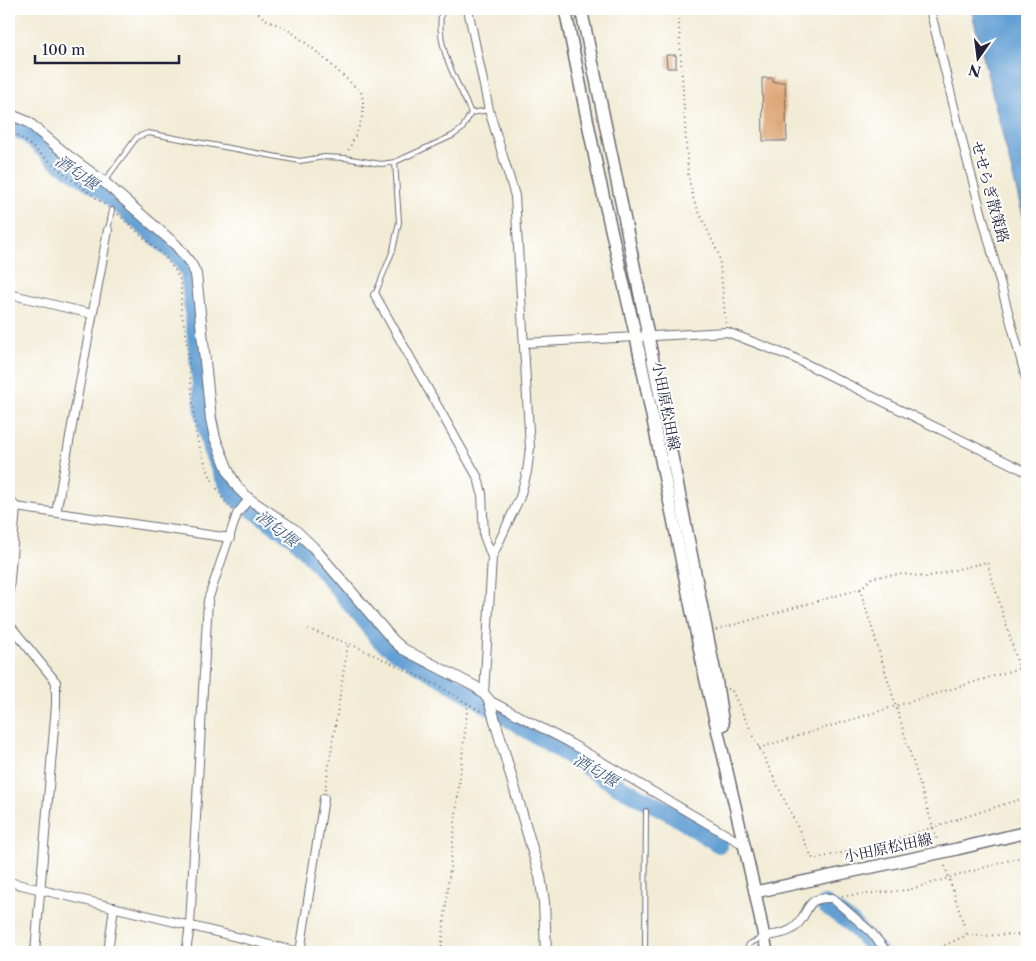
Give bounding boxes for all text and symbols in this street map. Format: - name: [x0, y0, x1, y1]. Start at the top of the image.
- scale bar: [35, 32, 179, 64]
- north arrow: [954, 32, 1004, 82]
- text: 100 m: [42, 40, 85, 59]
- text: N: [967, 60, 983, 81]
- street label: せせらぎ散策路: [968, 139, 1013, 245]
- water label: 酒匂堰: [52, 150, 105, 196]
- street label: 小田原松田線: [649, 360, 684, 452]
- water label: 酒匂堰: [252, 505, 304, 552]
- water label: 酒匂堰: [570, 749, 624, 792]
- street label: 小田原松田線: [842, 829, 934, 866]

